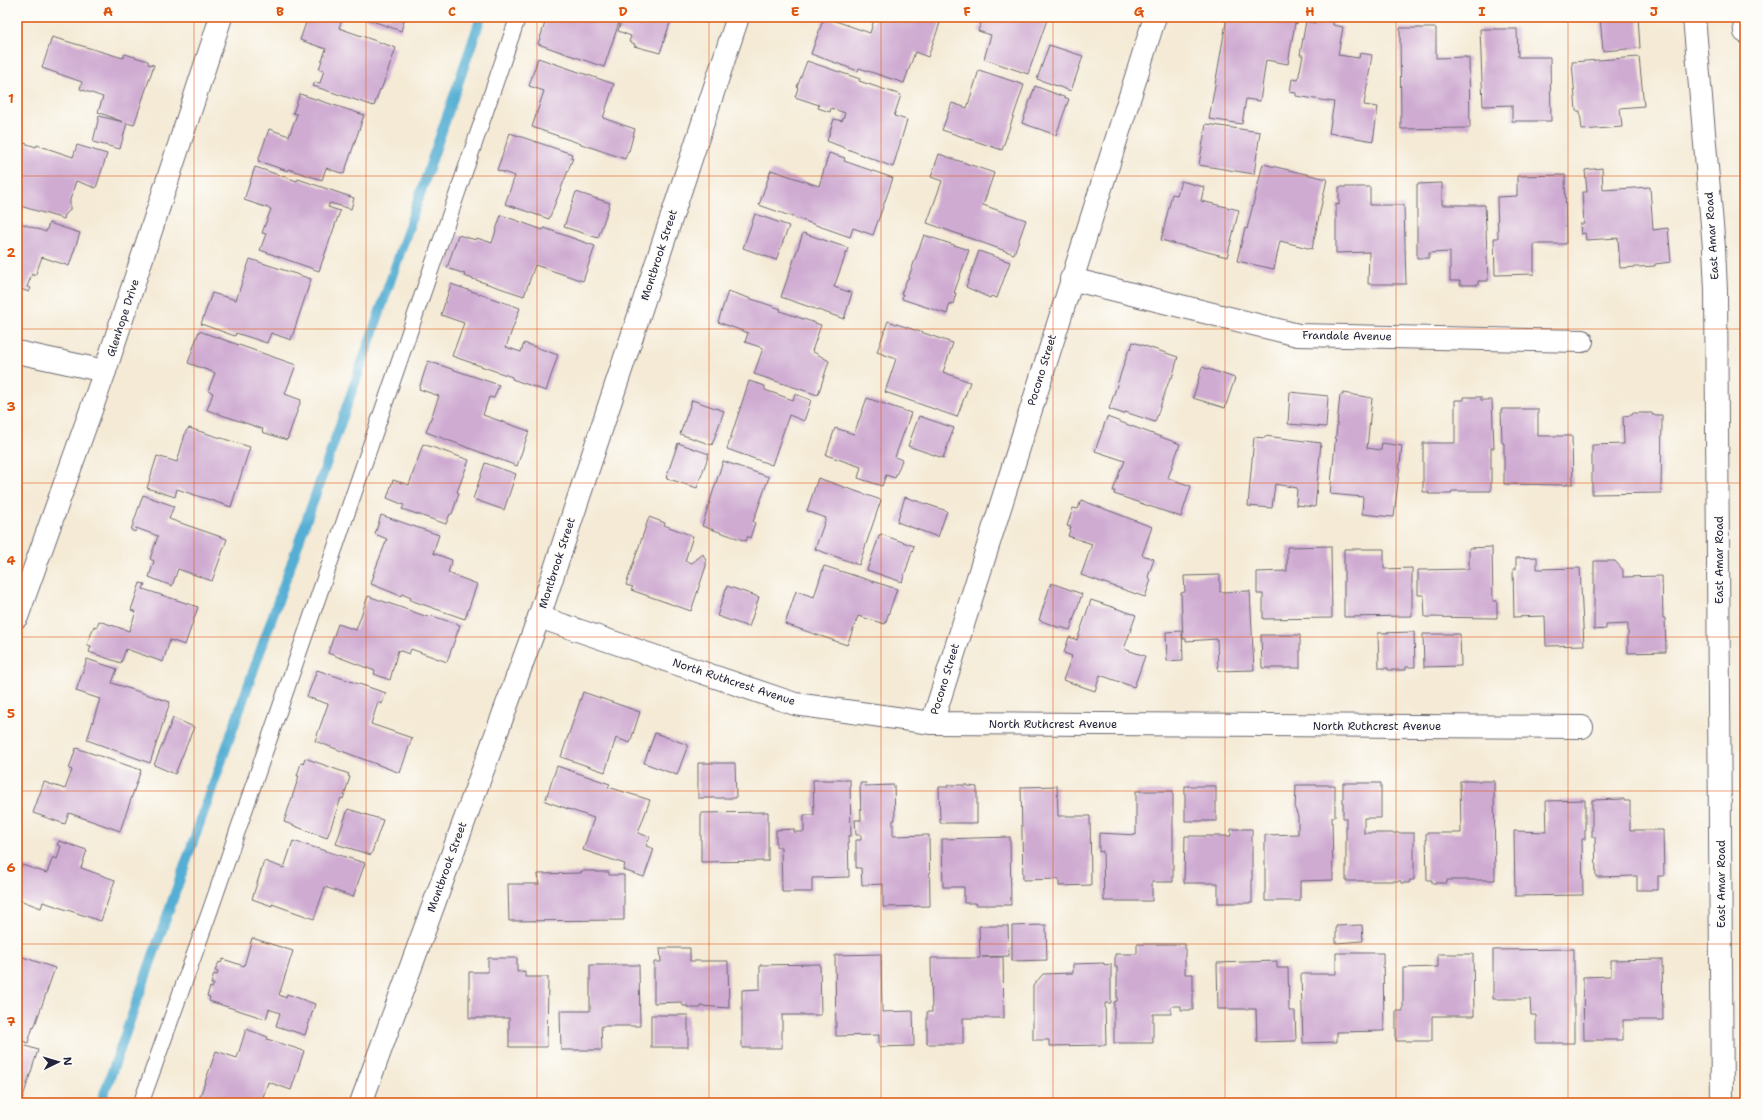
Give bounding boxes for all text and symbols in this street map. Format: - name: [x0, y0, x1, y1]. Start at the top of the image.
- text: A: [103, 3, 113, 20]
- text: B: [276, 3, 284, 20]
- text: C: [448, 3, 456, 20]
- text: D: [618, 3, 628, 20]
- text: E: [791, 3, 800, 20]
- text: F: [963, 3, 971, 20]
- text: G: [1134, 3, 1145, 20]
- text: H: [1305, 3, 1315, 20]
- text: I: [1478, 3, 1486, 20]
- text: J: [1650, 3, 1658, 20]
- text: 1: [8, 90, 14, 107]
- street label: East Amar Road: [1701, 192, 1723, 280]
- street label: Montbrook Street: [637, 207, 681, 303]
- text: 2: [6, 244, 16, 261]
- street label: Glenhope Drive: [103, 277, 143, 359]
- street label: Frandale Avenue: [1302, 328, 1392, 344]
- street label: Pocono Street: [1024, 332, 1060, 408]
- text: 3: [6, 398, 16, 415]
- street label: Montbrook Street: [535, 515, 579, 611]
- street label: East Amar Road: [1712, 516, 1727, 604]
- text: 4: [6, 552, 16, 569]
- street label: Pocono Street: [927, 641, 963, 717]
- street label: North Ruthcrest Avenue: [671, 655, 797, 709]
- text: 5: [7, 705, 15, 722]
- street label: North Ruthcrest Avenue: [989, 717, 1117, 732]
- street label: North Ruthcrest Avenue: [1313, 719, 1441, 734]
- street label: Montbrook Street: [424, 820, 470, 914]
- street label: East Amar Road: [1714, 840, 1729, 928]
- text: 6: [6, 859, 16, 876]
- text: 7: [6, 1013, 16, 1030]
- north arrow: [38, 1042, 78, 1082]
- text: N: [60, 1056, 75, 1066]

